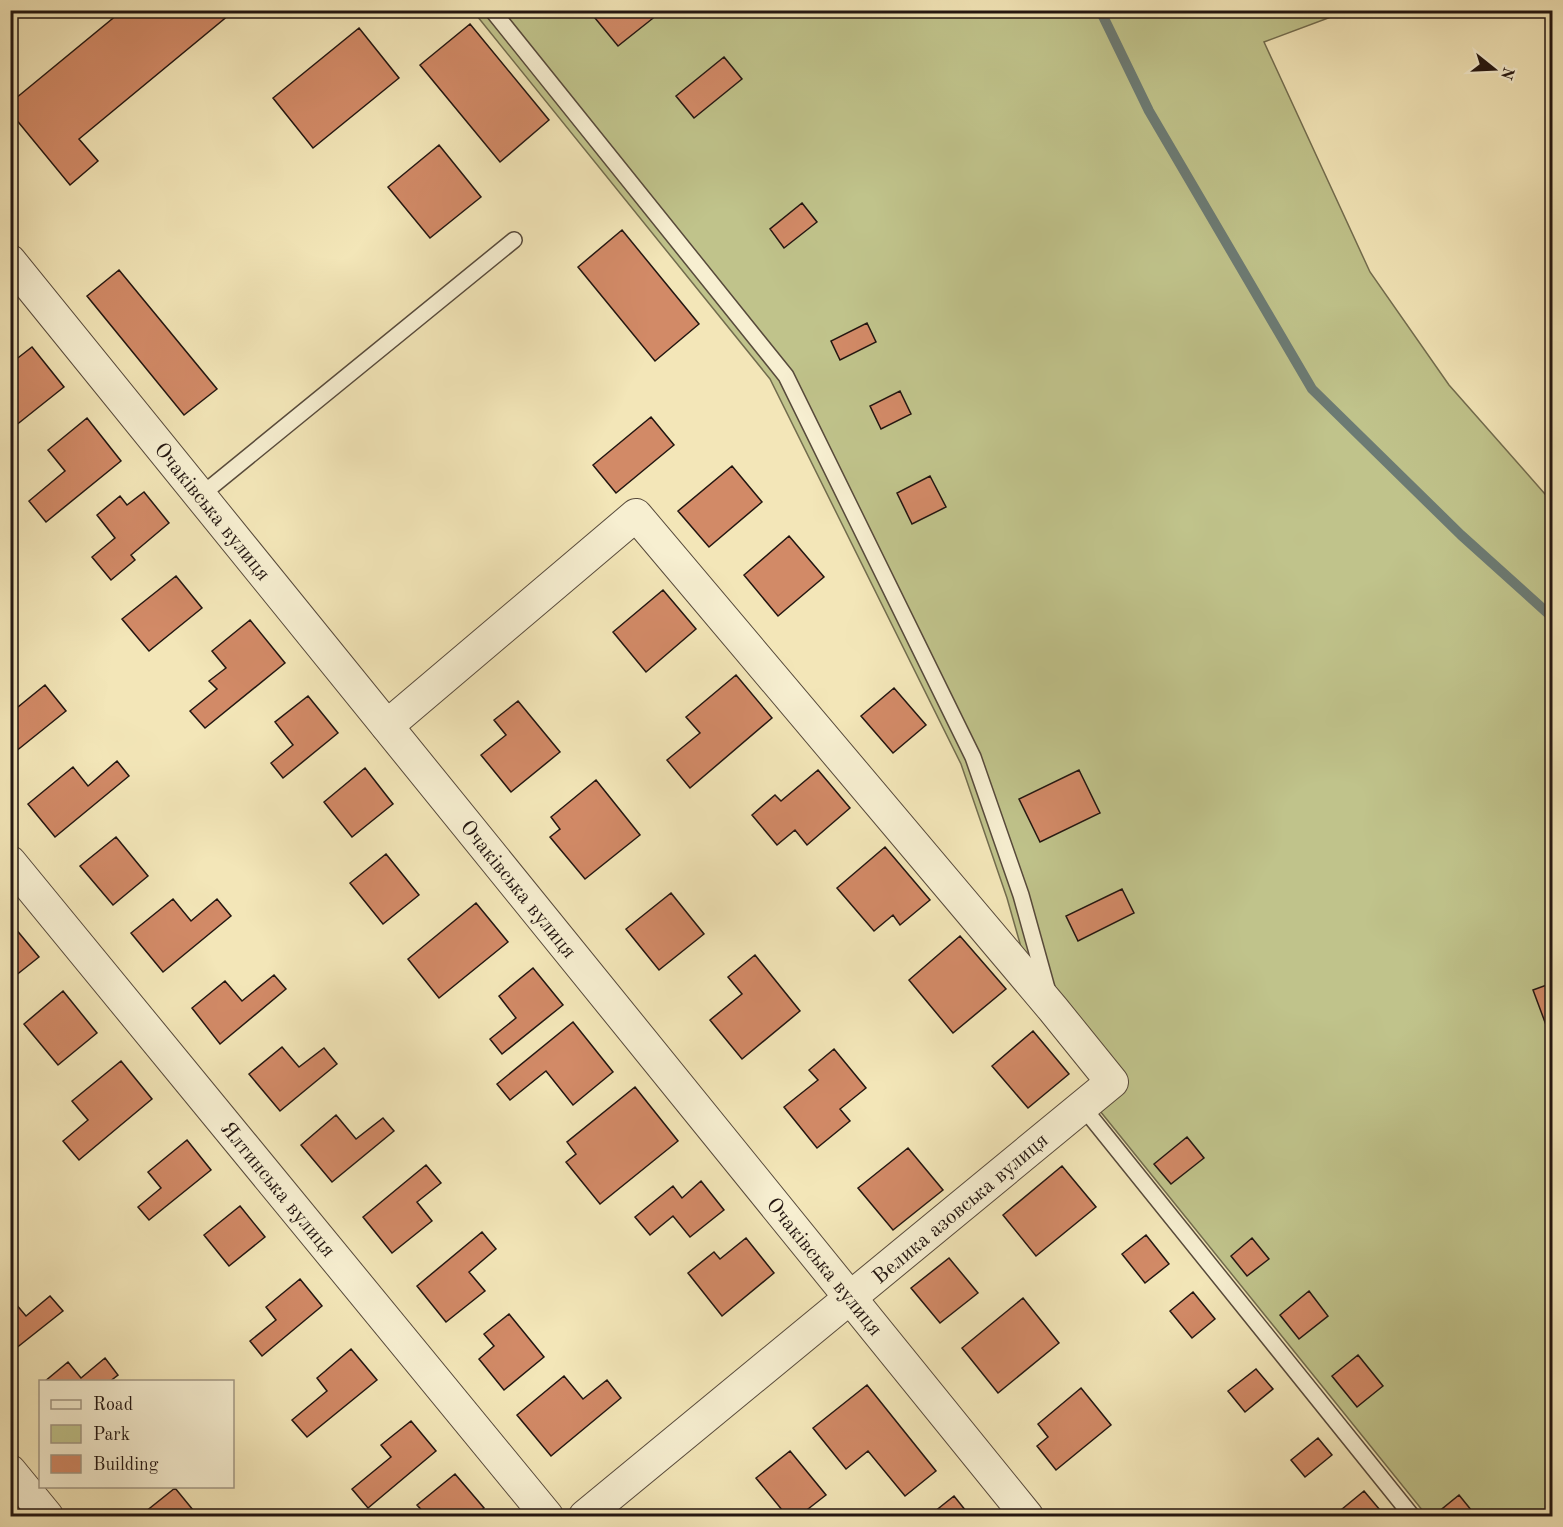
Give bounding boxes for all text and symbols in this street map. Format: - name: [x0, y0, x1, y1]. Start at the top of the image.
- north arrow: [1464, 39, 1524, 99]
- text: N: [1497, 65, 1516, 82]
- street label: Очаківська вулиця: [150, 439, 274, 585]
- street label: Очаківська вулиця: [456, 817, 580, 963]
- street label: Ялтинська вулиця: [216, 1118, 339, 1262]
- street label: Велика азовська вулиця: [869, 1130, 1053, 1288]
- street label: Очаківська вулиця: [762, 1194, 886, 1340]
- legend: [39, 1380, 234, 1488]
- text: Road: [93, 1396, 133, 1414]
- text: Park: [93, 1426, 130, 1444]
- text: Building: [93, 1456, 159, 1474]

